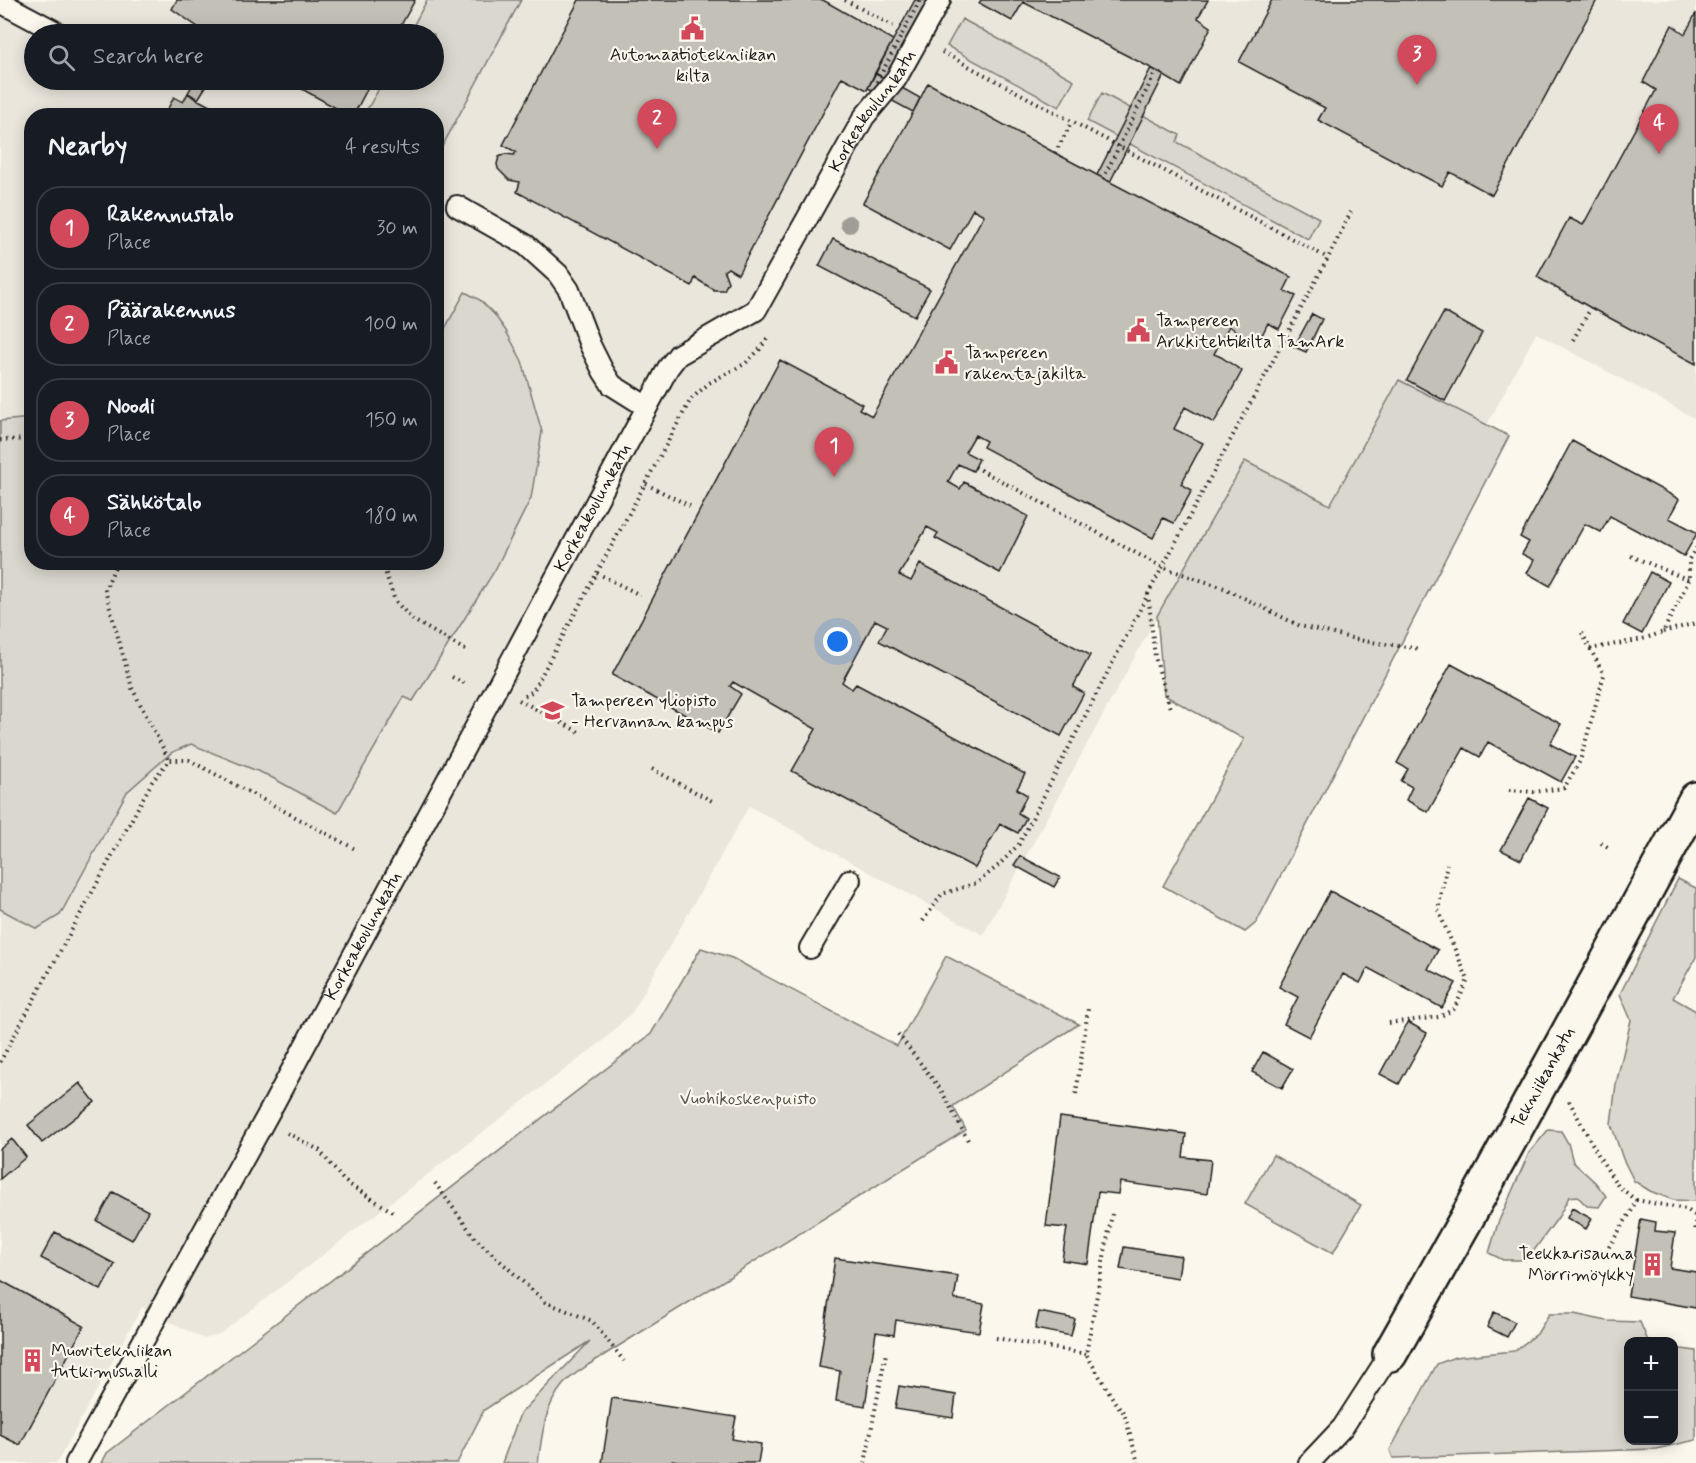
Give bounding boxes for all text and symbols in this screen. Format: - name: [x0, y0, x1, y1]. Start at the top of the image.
- public building icon: Automaatiotekniikan kilta: [680, 16, 706, 42]
- search box: [24, 24, 444, 90]
- pin: 3: [1398, 36, 1436, 85]
- icon: search: [45, 41, 78, 74]
- text: Search here: [93, 43, 204, 71]
- place label: Automaatiotekniikan kilta: [610, 43, 776, 88]
- street label: Korkeakoulunkatu: [823, 46, 922, 177]
- pin: 2: [638, 100, 676, 149]
- pin: 4: [1640, 104, 1678, 154]
- text: Nearby: [48, 130, 127, 164]
- text: 4 results: [345, 134, 420, 161]
- text: Rakennustalo: [107, 201, 234, 229]
- text: 1: [65, 215, 74, 242]
- text: 30 m: [376, 215, 418, 242]
- text: Place: [107, 229, 151, 256]
- text: Päärakennus: [107, 297, 236, 325]
- place label: Tampereen Arkkitehtikilta TamArk: [1156, 309, 1344, 354]
- text: 2: [65, 311, 74, 338]
- text: 100 m: [364, 311, 418, 338]
- public building icon: Tampereen Arkkitehtikilta TamArk: [1125, 318, 1151, 344]
- text: Place: [107, 325, 151, 352]
- place label: Tampereen rakentajakilta: [965, 341, 1086, 386]
- public building icon: Tampereen rakentajakilta: [934, 350, 960, 376]
- text: Noodi: [107, 393, 155, 421]
- text: 3: [65, 407, 74, 434]
- text: 150 m: [365, 407, 418, 434]
- text: Place: [107, 421, 151, 448]
- pin: 1: [814, 428, 854, 477]
- street label: Korkeakoulunkatu: [549, 440, 637, 576]
- text: Sähkötalo: [107, 489, 201, 517]
- text: 4: [64, 503, 75, 530]
- text: 180 m: [365, 503, 418, 530]
- text: Place: [107, 517, 151, 544]
- your location: [823, 627, 852, 656]
- place label: Tampereen yliopisto - Hervannan kampus: [571, 689, 734, 734]
- school or university icon: Tampereen yliopisto - Hervannan kampus: [540, 698, 566, 724]
- street label: Korkeakoulunkatu: [319, 868, 408, 1005]
- street label: Tekniikankatu: [1506, 1023, 1581, 1133]
- park label: Vuohikoskenpuisto: [680, 1087, 816, 1111]
- place label: Teekkarisauna Mörrimöykky: [1518, 1242, 1634, 1287]
- building icon: Teekkarisauna Mörrimöykky: [1639, 1251, 1665, 1277]
- map controls: [1624, 1337, 1678, 1445]
- button: +: [1624, 1337, 1678, 1391]
- place label: Muovitekniikan tutkimushalli: [50, 1339, 172, 1384]
- building icon: Muovitekniikan tutkimushalli: [20, 1348, 46, 1374]
- button: −: [1624, 1391, 1678, 1445]

